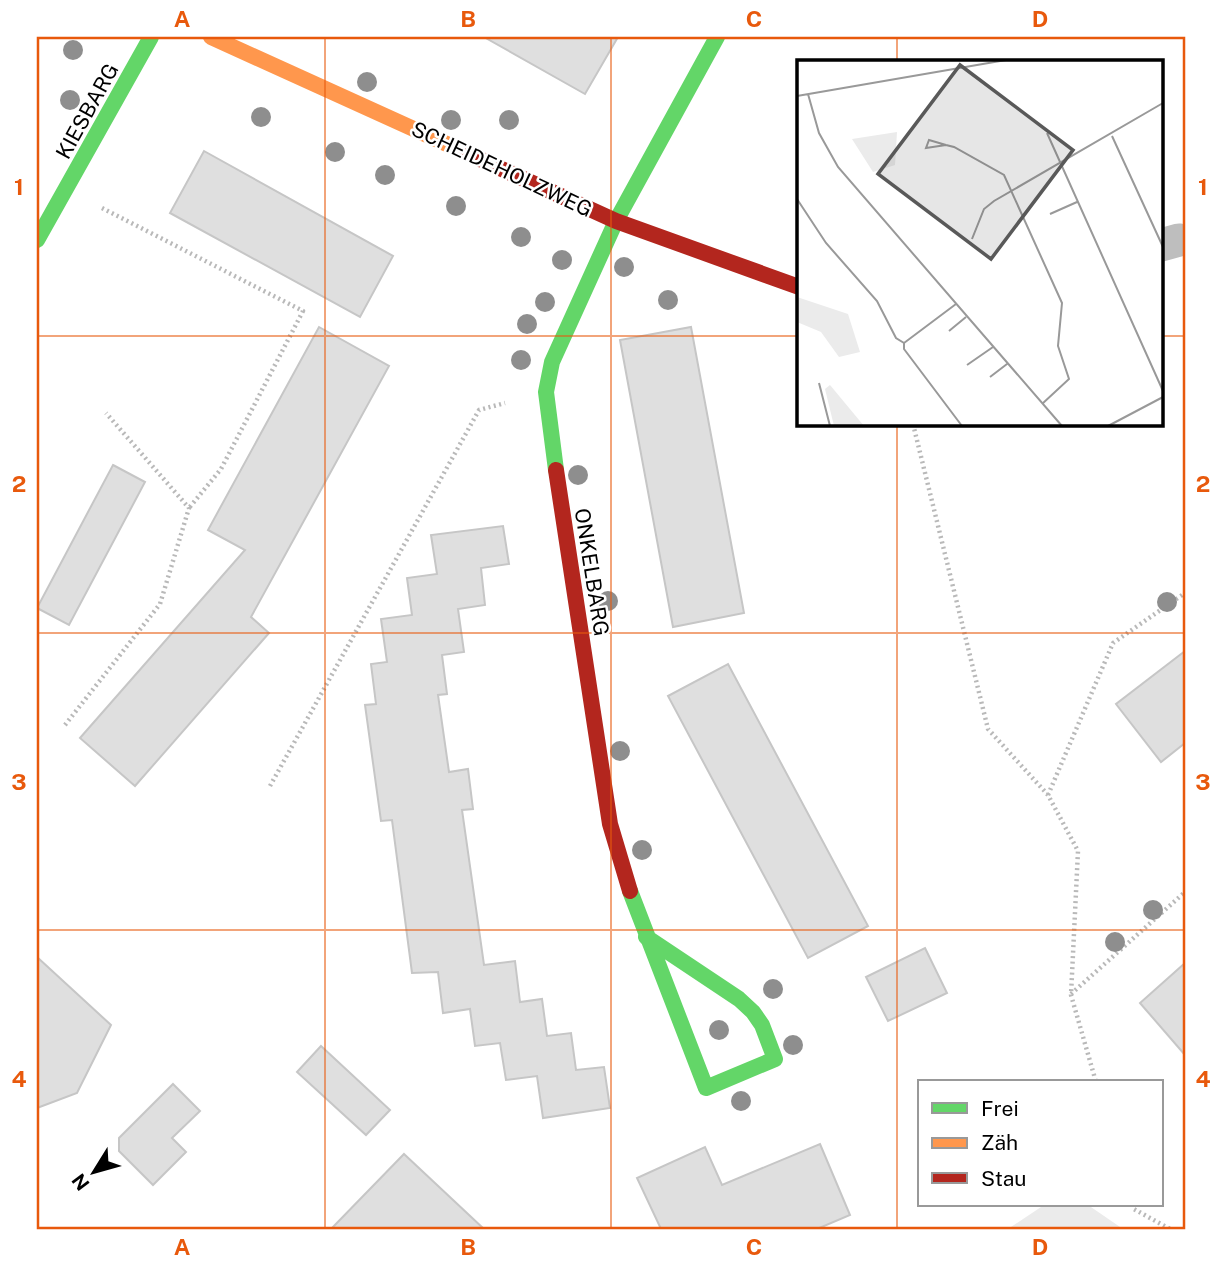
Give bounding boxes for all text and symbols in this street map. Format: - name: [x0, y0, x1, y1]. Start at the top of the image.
- text: A: [174, 5, 191, 32]
- text: B: [460, 5, 476, 32]
- text: C: [746, 5, 762, 32]
- text: D: [1032, 5, 1048, 32]
- street label: KIESBARG: [50, 59, 124, 163]
- inset map: [797, 60, 1162, 425]
- street label: SCHEIDEHOLZWEG: [408, 116, 596, 222]
- text: 1: [14, 173, 24, 200]
- text: 1: [1198, 173, 1208, 200]
- text: 2: [12, 470, 26, 497]
- text: 2: [1196, 470, 1210, 497]
- street label: ONKELBARG: [570, 506, 614, 638]
- text: 3: [11, 768, 27, 795]
- text: 3: [1195, 768, 1211, 795]
- text: 4: [11, 1065, 27, 1092]
- text: 4: [1195, 1065, 1211, 1092]
- legend: [918, 1080, 1162, 1206]
- text: Frei: [981, 1096, 1019, 1121]
- text: Zäh: [981, 1130, 1018, 1155]
- north arrow: [60, 1136, 130, 1206]
- text: Stau: [981, 1166, 1027, 1191]
- text: N: [67, 1170, 94, 1195]
- text: A: [174, 1233, 191, 1260]
- text: B: [460, 1233, 476, 1260]
- text: C: [746, 1233, 762, 1260]
- text: D: [1032, 1233, 1048, 1260]

